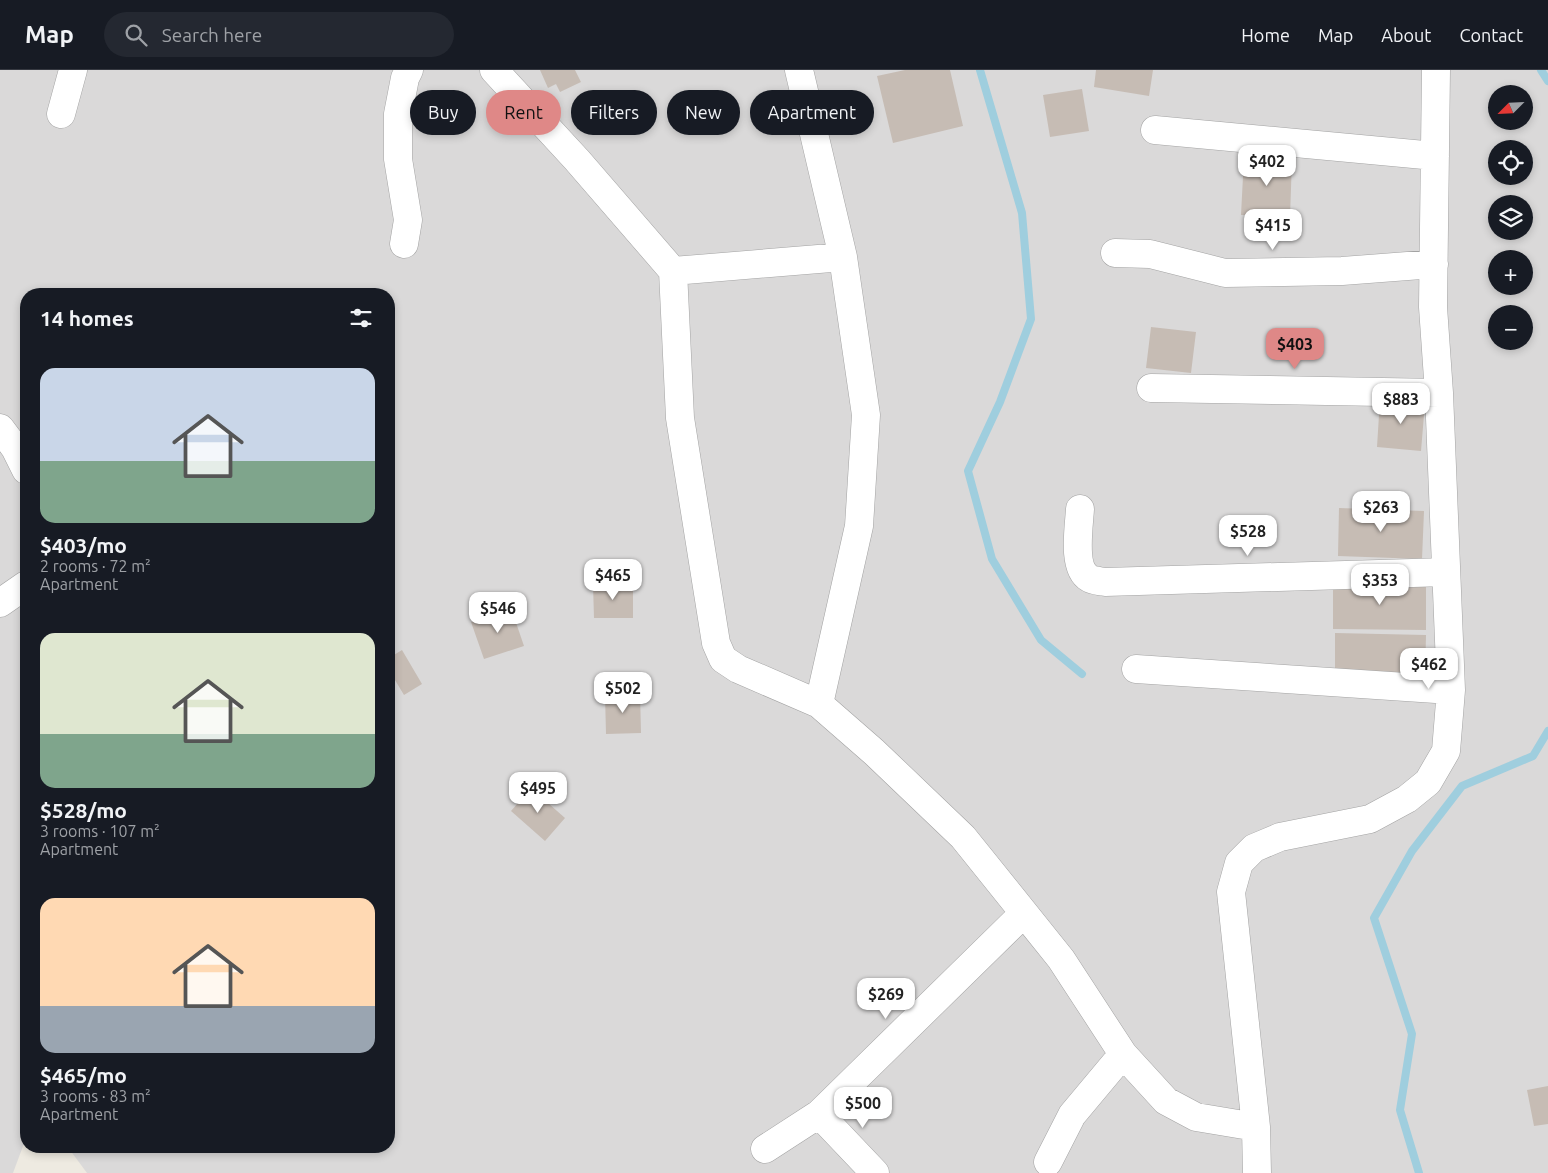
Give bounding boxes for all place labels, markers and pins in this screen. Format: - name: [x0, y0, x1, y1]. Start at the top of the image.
- pin: $402: [1237, 144, 1297, 187]
- pin: $415: [1243, 208, 1303, 251]
- pin: $403: [1265, 328, 1325, 370]
- pin: $883: [1371, 382, 1431, 425]
- pin: $263: [1351, 490, 1411, 533]
- pin: $528: [1218, 514, 1278, 557]
- pin: $465: [583, 558, 643, 601]
- pin: $353: [1350, 564, 1410, 606]
- pin: $546: [468, 592, 528, 634]
- pin: $462: [1399, 648, 1459, 690]
- pin: $502: [593, 672, 653, 714]
- pin: $495: [508, 772, 568, 814]
- pin: $269: [856, 978, 916, 1020]
- pin: $500: [833, 1086, 893, 1129]

